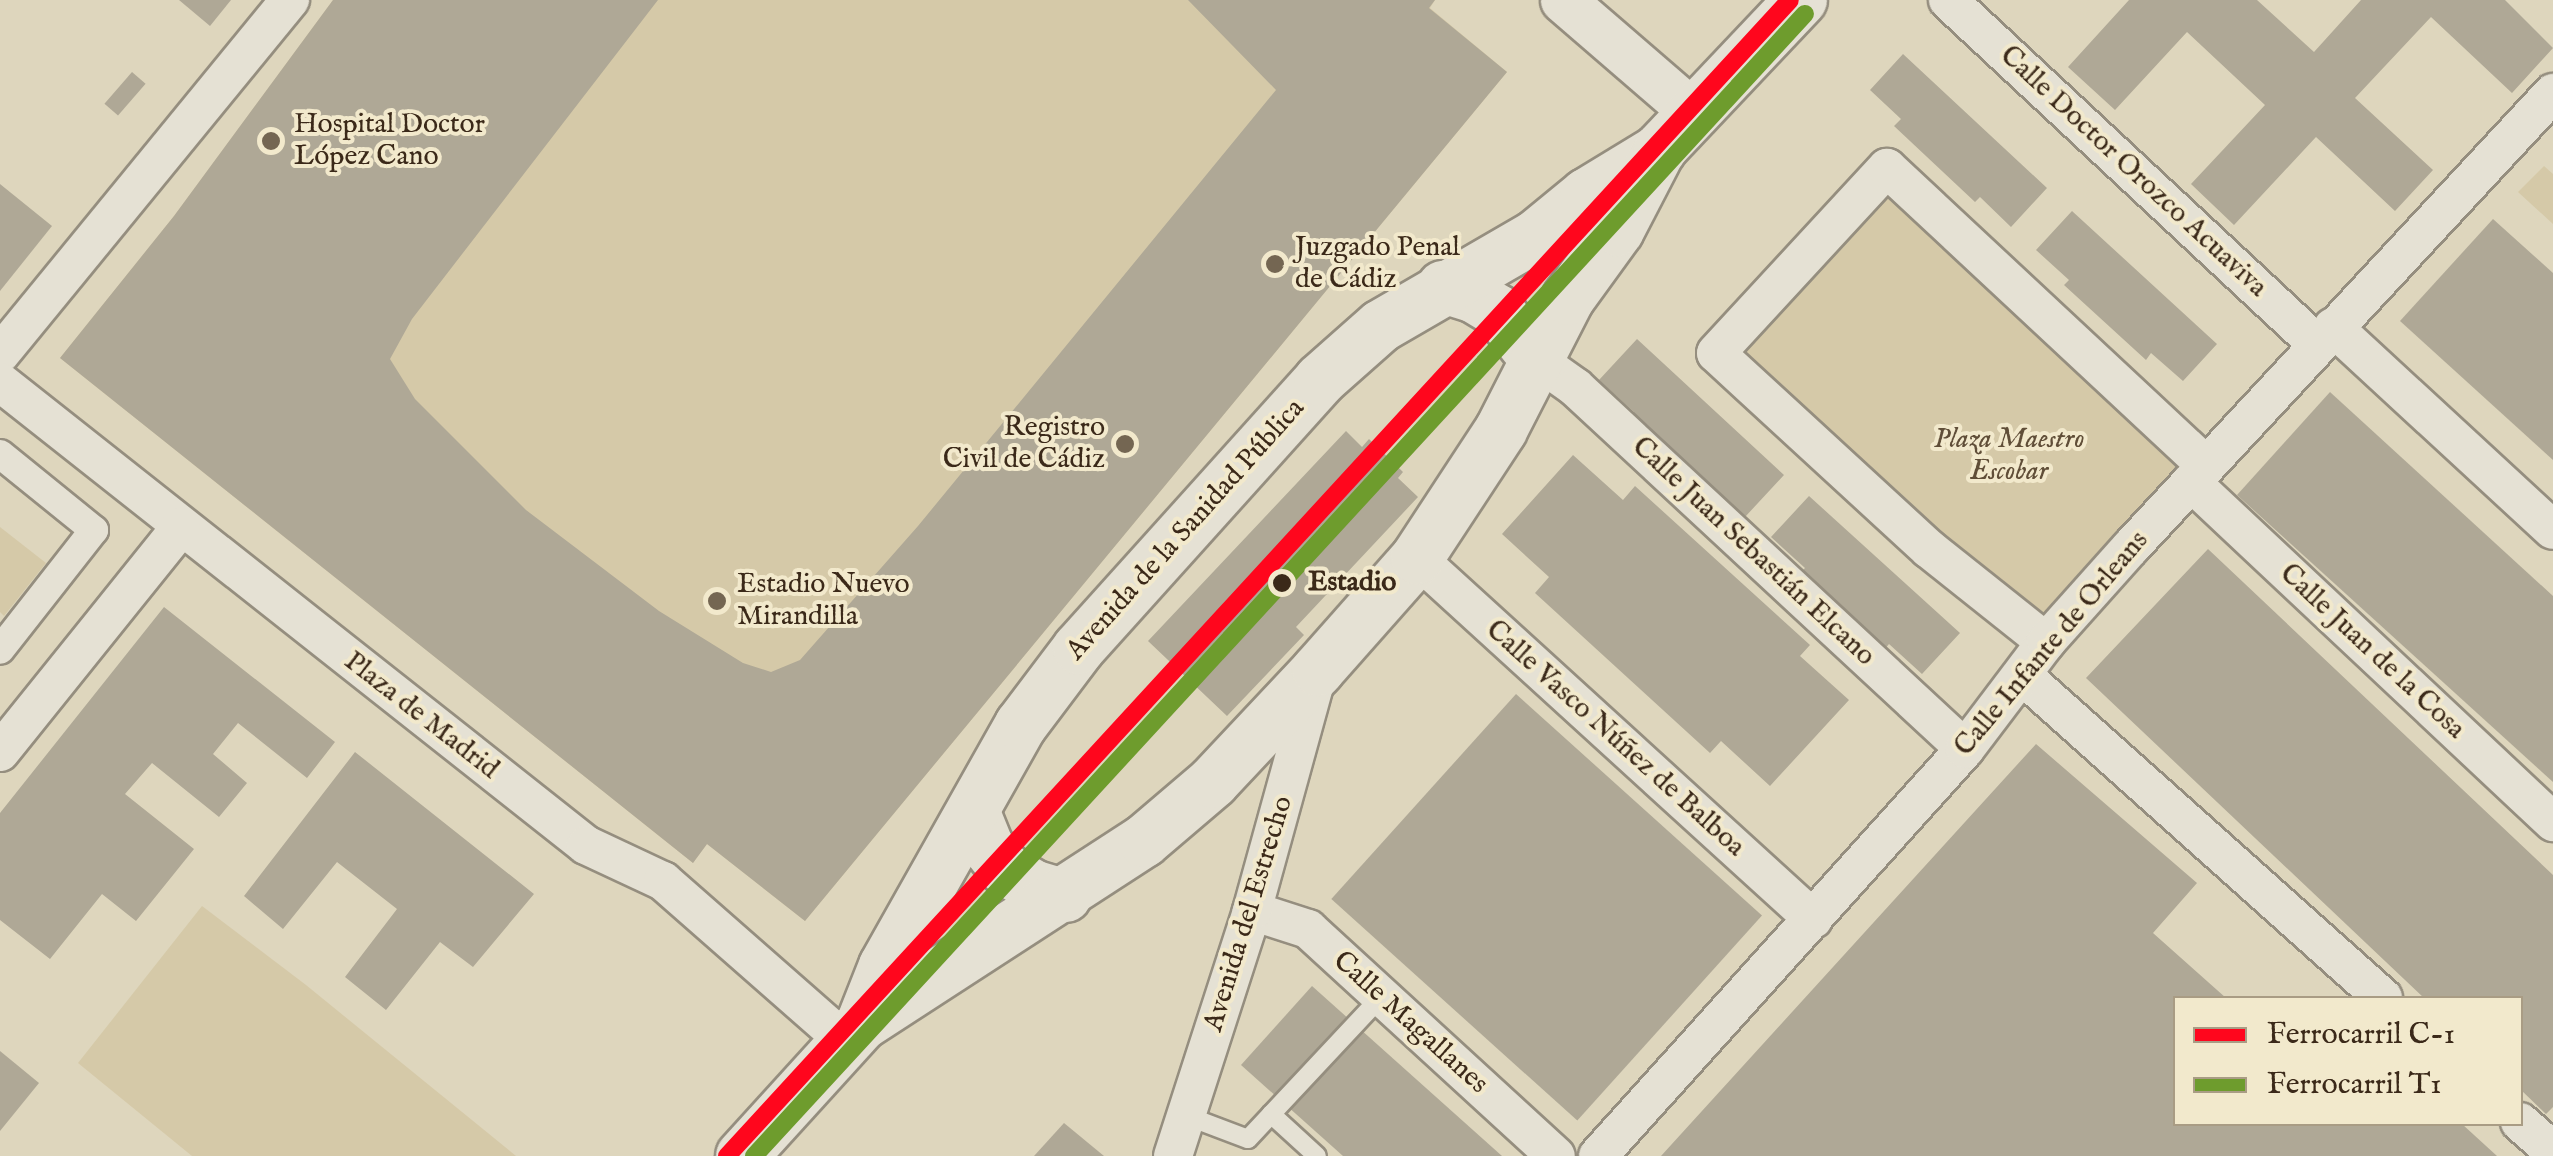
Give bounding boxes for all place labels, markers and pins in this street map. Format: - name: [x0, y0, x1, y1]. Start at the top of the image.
- place label: Hospital Doctor López Cano: [294, 108, 485, 174]
- marker: Hospital Doctor López Cano: [258, 128, 284, 154]
- place label: Juzgado Penal de Cádiz: [1295, 231, 1460, 297]
- marker: Juzgado Penal de Cádiz: [1264, 253, 1286, 275]
- place label: Registro Civil de Cádiz: [943, 411, 1105, 477]
- marker: Registro Civil de Cádiz: [1114, 433, 1136, 455]
- marker: Estadio: [1265, 566, 1299, 600]
- place label: Estadio: [1308, 566, 1396, 600]
- place label: Estadio Nuevo Mirandilla: [737, 568, 910, 634]
- marker: Estadio Nuevo Mirandilla: [706, 590, 728, 612]

